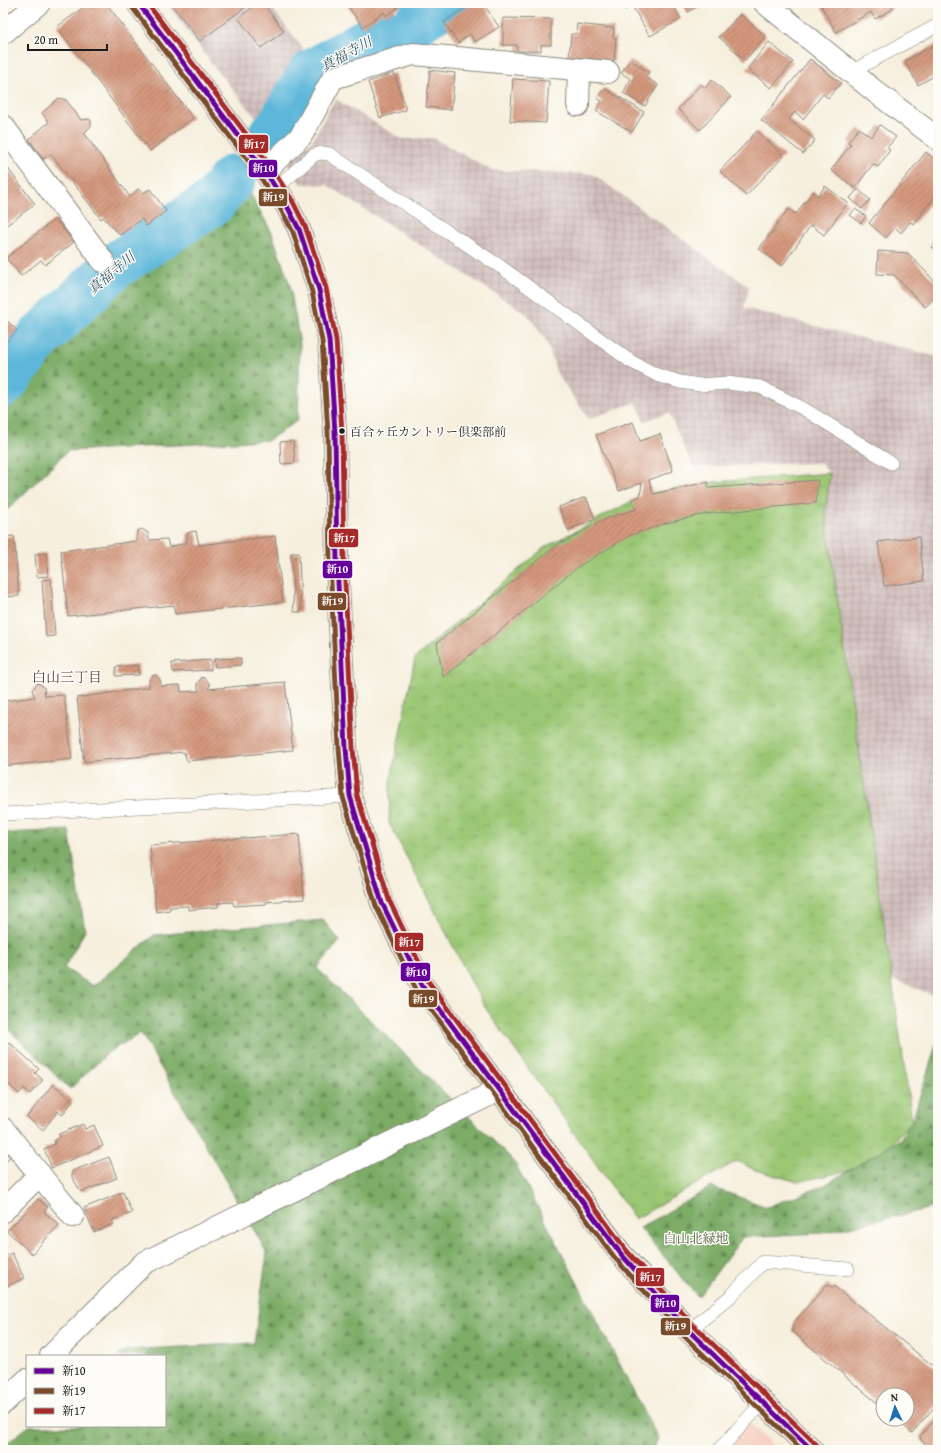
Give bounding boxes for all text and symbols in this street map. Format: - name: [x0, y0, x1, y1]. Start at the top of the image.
- scale bar: [28, 26, 107, 52]
- text: 20 m: [34, 31, 58, 48]
- water label: 真福寺川: [317, 31, 377, 76]
- line badge: 新17: [238, 134, 269, 154]
- text: 新17: [243, 136, 265, 152]
- line badge: 新10: [248, 159, 278, 178]
- text: 新10: [252, 160, 274, 176]
- line badge: 新19: [258, 188, 288, 207]
- text: 新19: [262, 189, 284, 205]
- water label: 真福寺川: [83, 246, 140, 299]
- place label: 百合ヶ丘カントリー倶楽部前: [350, 423, 506, 440]
- marker: 百合ヶ丘カントリー倶楽部前: [337, 426, 347, 436]
- line badge: 新17: [328, 528, 359, 548]
- text: 新17: [333, 530, 355, 546]
- line badge: 新10: [322, 560, 353, 579]
- text: 新10: [326, 561, 348, 577]
- line badge: 新19: [317, 592, 347, 611]
- text: 新19: [321, 593, 343, 609]
- district label: 白山三丁目: [32, 667, 102, 687]
- line badge: 新17: [394, 932, 424, 952]
- text: 新17: [398, 934, 420, 950]
- line badge: 新10: [400, 962, 431, 982]
- text: 新10: [405, 964, 427, 980]
- line badge: 新19: [408, 989, 438, 1008]
- text: 新19: [412, 991, 434, 1007]
- park label: 白山北緑地: [663, 1229, 729, 1248]
- line badge: 新17: [635, 1267, 665, 1287]
- text: 新17: [639, 1269, 661, 1285]
- line badge: 新10: [650, 1294, 680, 1313]
- text: 新10: [654, 1295, 676, 1311]
- line badge: 新19: [660, 1317, 691, 1336]
- text: 新19: [664, 1318, 686, 1334]
- legend: [26, 1355, 166, 1427]
- text: 新10: [62, 1362, 86, 1379]
- text: 新19: [62, 1382, 86, 1399]
- north arrow: [875, 1387, 915, 1427]
- text: N: [890, 1389, 899, 1405]
- text: 新17: [62, 1402, 86, 1419]

